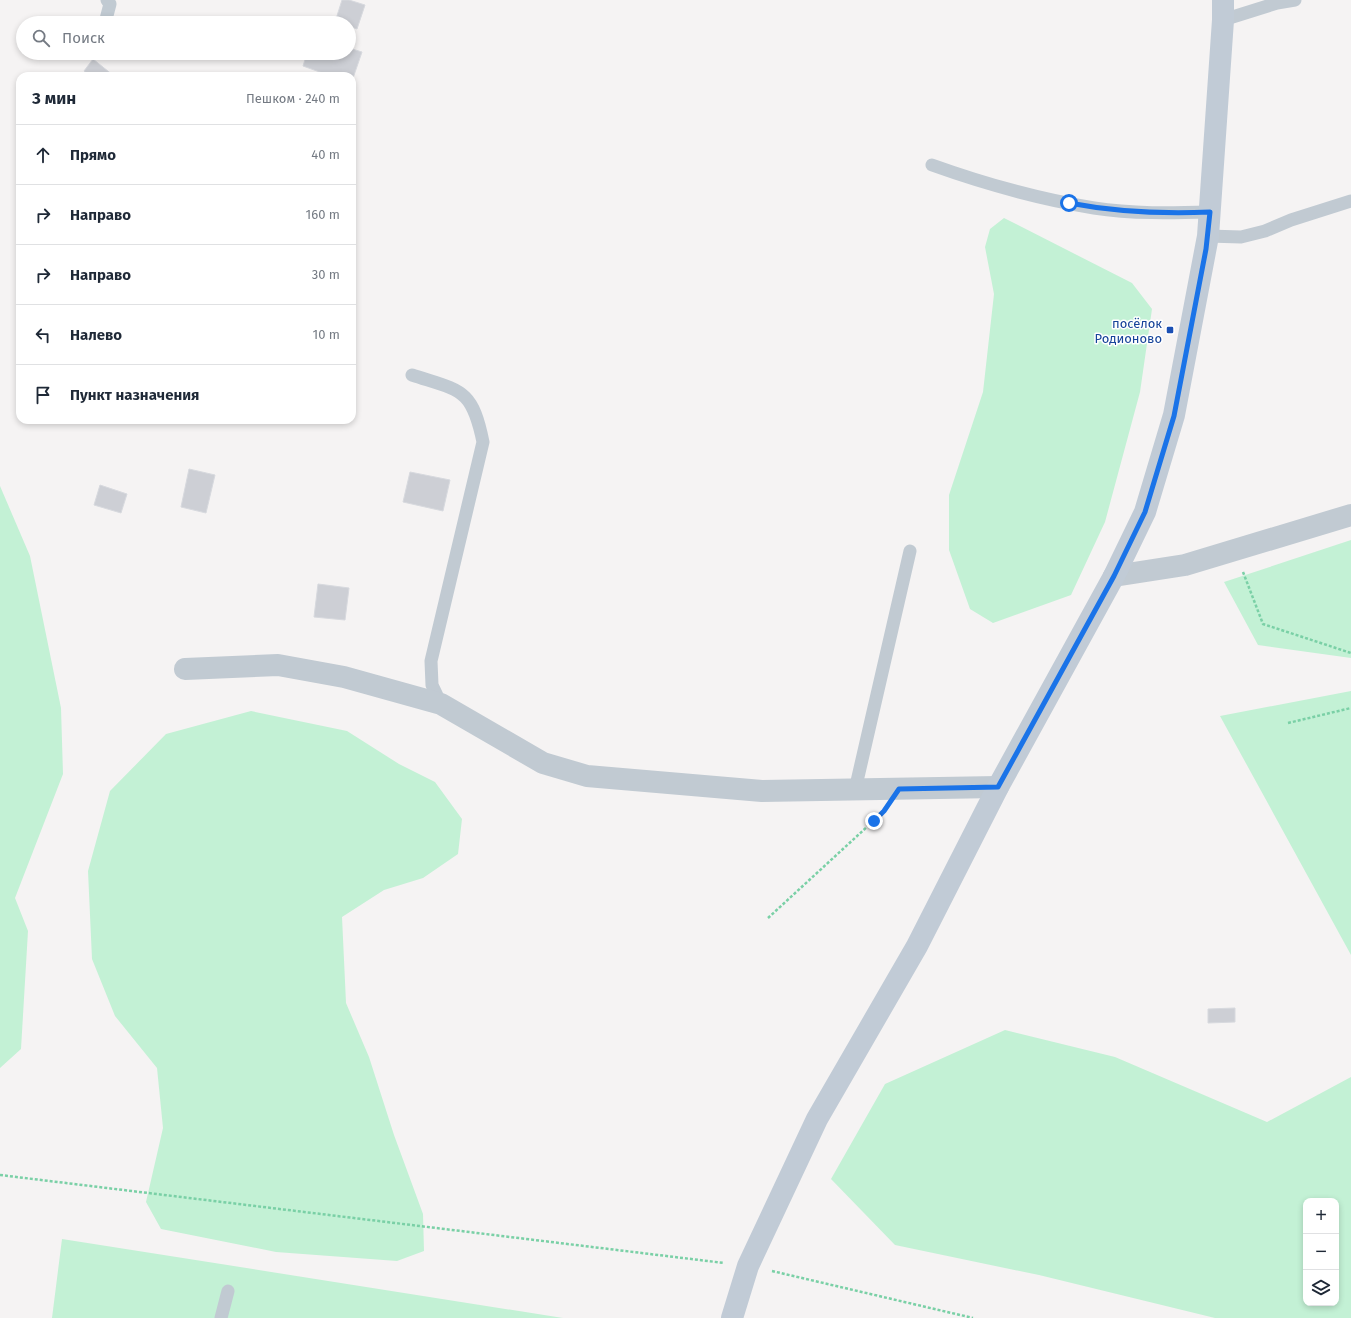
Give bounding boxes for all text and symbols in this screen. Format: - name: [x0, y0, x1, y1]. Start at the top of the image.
- search box: [16, 16, 356, 60]
- icon: search: [30, 27, 52, 49]
- text: Поиск: [62, 29, 105, 47]
- text: 3 мин: [32, 88, 76, 109]
- text: Пешком · 240 m: [246, 91, 340, 106]
- icon: ahead: [32, 144, 54, 166]
- text: Прямо: [70, 146, 116, 164]
- text: 40 m: [311, 147, 340, 162]
- route start: [1060, 194, 1078, 212]
- icon: right: [32, 204, 54, 226]
- text: Направо: [70, 206, 131, 224]
- text: 160 m: [306, 207, 340, 222]
- icon: right: [32, 264, 54, 286]
- text: Направо: [70, 266, 131, 284]
- text: 30 m: [312, 267, 340, 282]
- place label: посёлок Родионово: [1095, 316, 1162, 346]
- icon: left: [32, 324, 54, 346]
- marker: посёлок Родионово: [1165, 325, 1175, 335]
- text: Налево: [70, 326, 122, 344]
- text: 10 m: [313, 327, 340, 342]
- icon: arrive: [32, 384, 54, 406]
- text: Пункт назначения: [70, 386, 199, 404]
- route end: [865, 812, 883, 830]
- map controls: [1303, 1198, 1339, 1306]
- button: +: [1303, 1198, 1339, 1234]
- button: −: [1303, 1234, 1339, 1270]
- button: layers: [1303, 1270, 1339, 1306]

